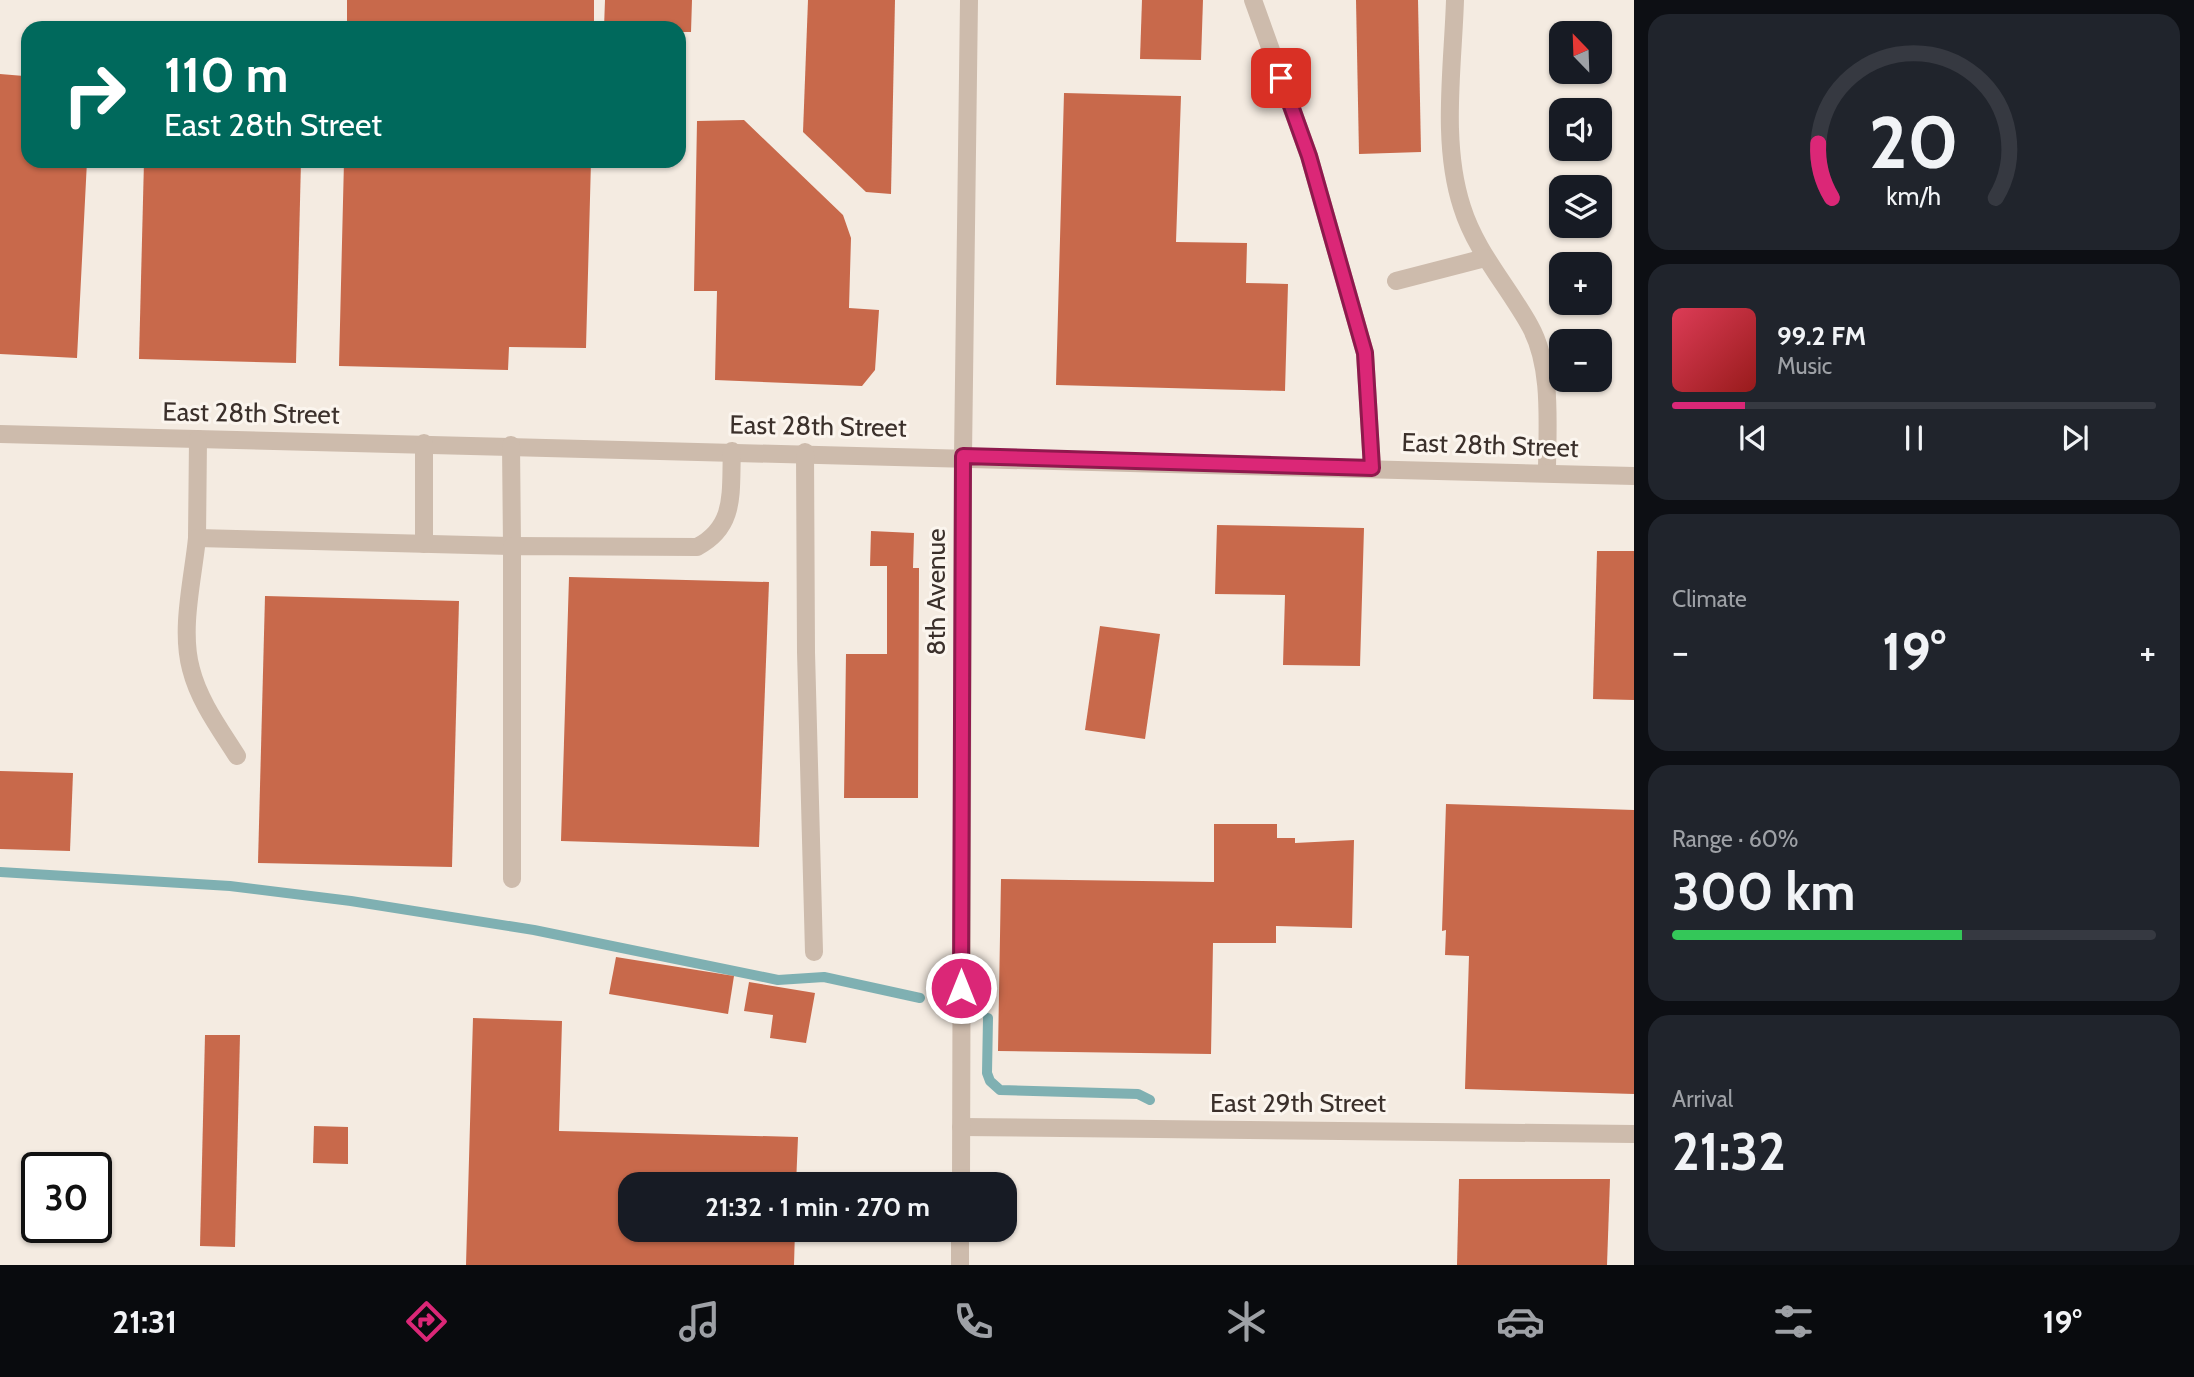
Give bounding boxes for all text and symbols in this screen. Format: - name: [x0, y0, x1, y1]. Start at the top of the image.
- north arrow: [1549, 21, 1612, 84]
- map controls: [1549, 21, 1612, 392]
- text: 110 m: [164, 45, 288, 104]
- pin: [1251, 48, 1311, 108]
- icon: right: [49, 49, 140, 140]
- icon: arrive: [1262, 59, 1300, 97]
- button: sound: [1549, 98, 1612, 161]
- text: 20: [1869, 98, 1959, 186]
- text: East 28th Street: [164, 105, 382, 144]
- button: layers: [1549, 175, 1612, 238]
- text: km/h: [1887, 181, 1941, 211]
- button: +: [1549, 252, 1612, 315]
- text: 99.2 FM: [1777, 320, 1866, 352]
- button: −: [1549, 329, 1612, 392]
- text: Music: [1777, 352, 1832, 380]
- street label: East 28th Street: [162, 395, 340, 431]
- street label: East 28th Street: [729, 408, 907, 444]
- icon: previous: [1734, 419, 1772, 457]
- icon: pause: [1895, 419, 1933, 457]
- icon: next: [2056, 419, 2094, 457]
- street label: East 28th Street: [1401, 426, 1579, 464]
- street label: 8th Avenue: [920, 529, 952, 655]
- text: Climate: [1672, 585, 1747, 613]
- text: 19°: [1882, 620, 1946, 683]
- text: −: [1672, 628, 1689, 675]
- text: +: [2139, 628, 2156, 675]
- text: Range · 60%: [1672, 825, 1799, 853]
- text: 300 km: [1672, 860, 1856, 923]
- position arrow: [924, 951, 998, 1025]
- text: Arrival: [1672, 1085, 1733, 1113]
- street label: East 29th Street: [1210, 1087, 1386, 1119]
- text: 21:32: [1672, 1120, 1786, 1183]
- speed limit sign: 30: [21, 1152, 112, 1243]
- text: 21:32 · 1 min · 270 m: [705, 1191, 930, 1223]
- icon: directions: [402, 1297, 451, 1346]
- icon: music: [675, 1297, 724, 1346]
- icon: phone: [949, 1297, 998, 1346]
- icon: climate: [1222, 1297, 1271, 1346]
- icon: car: [1496, 1297, 1545, 1346]
- icon: filters: [1769, 1297, 1818, 1346]
- text: 21:31: [112, 1302, 177, 1341]
- text: 19°: [2043, 1302, 2082, 1341]

